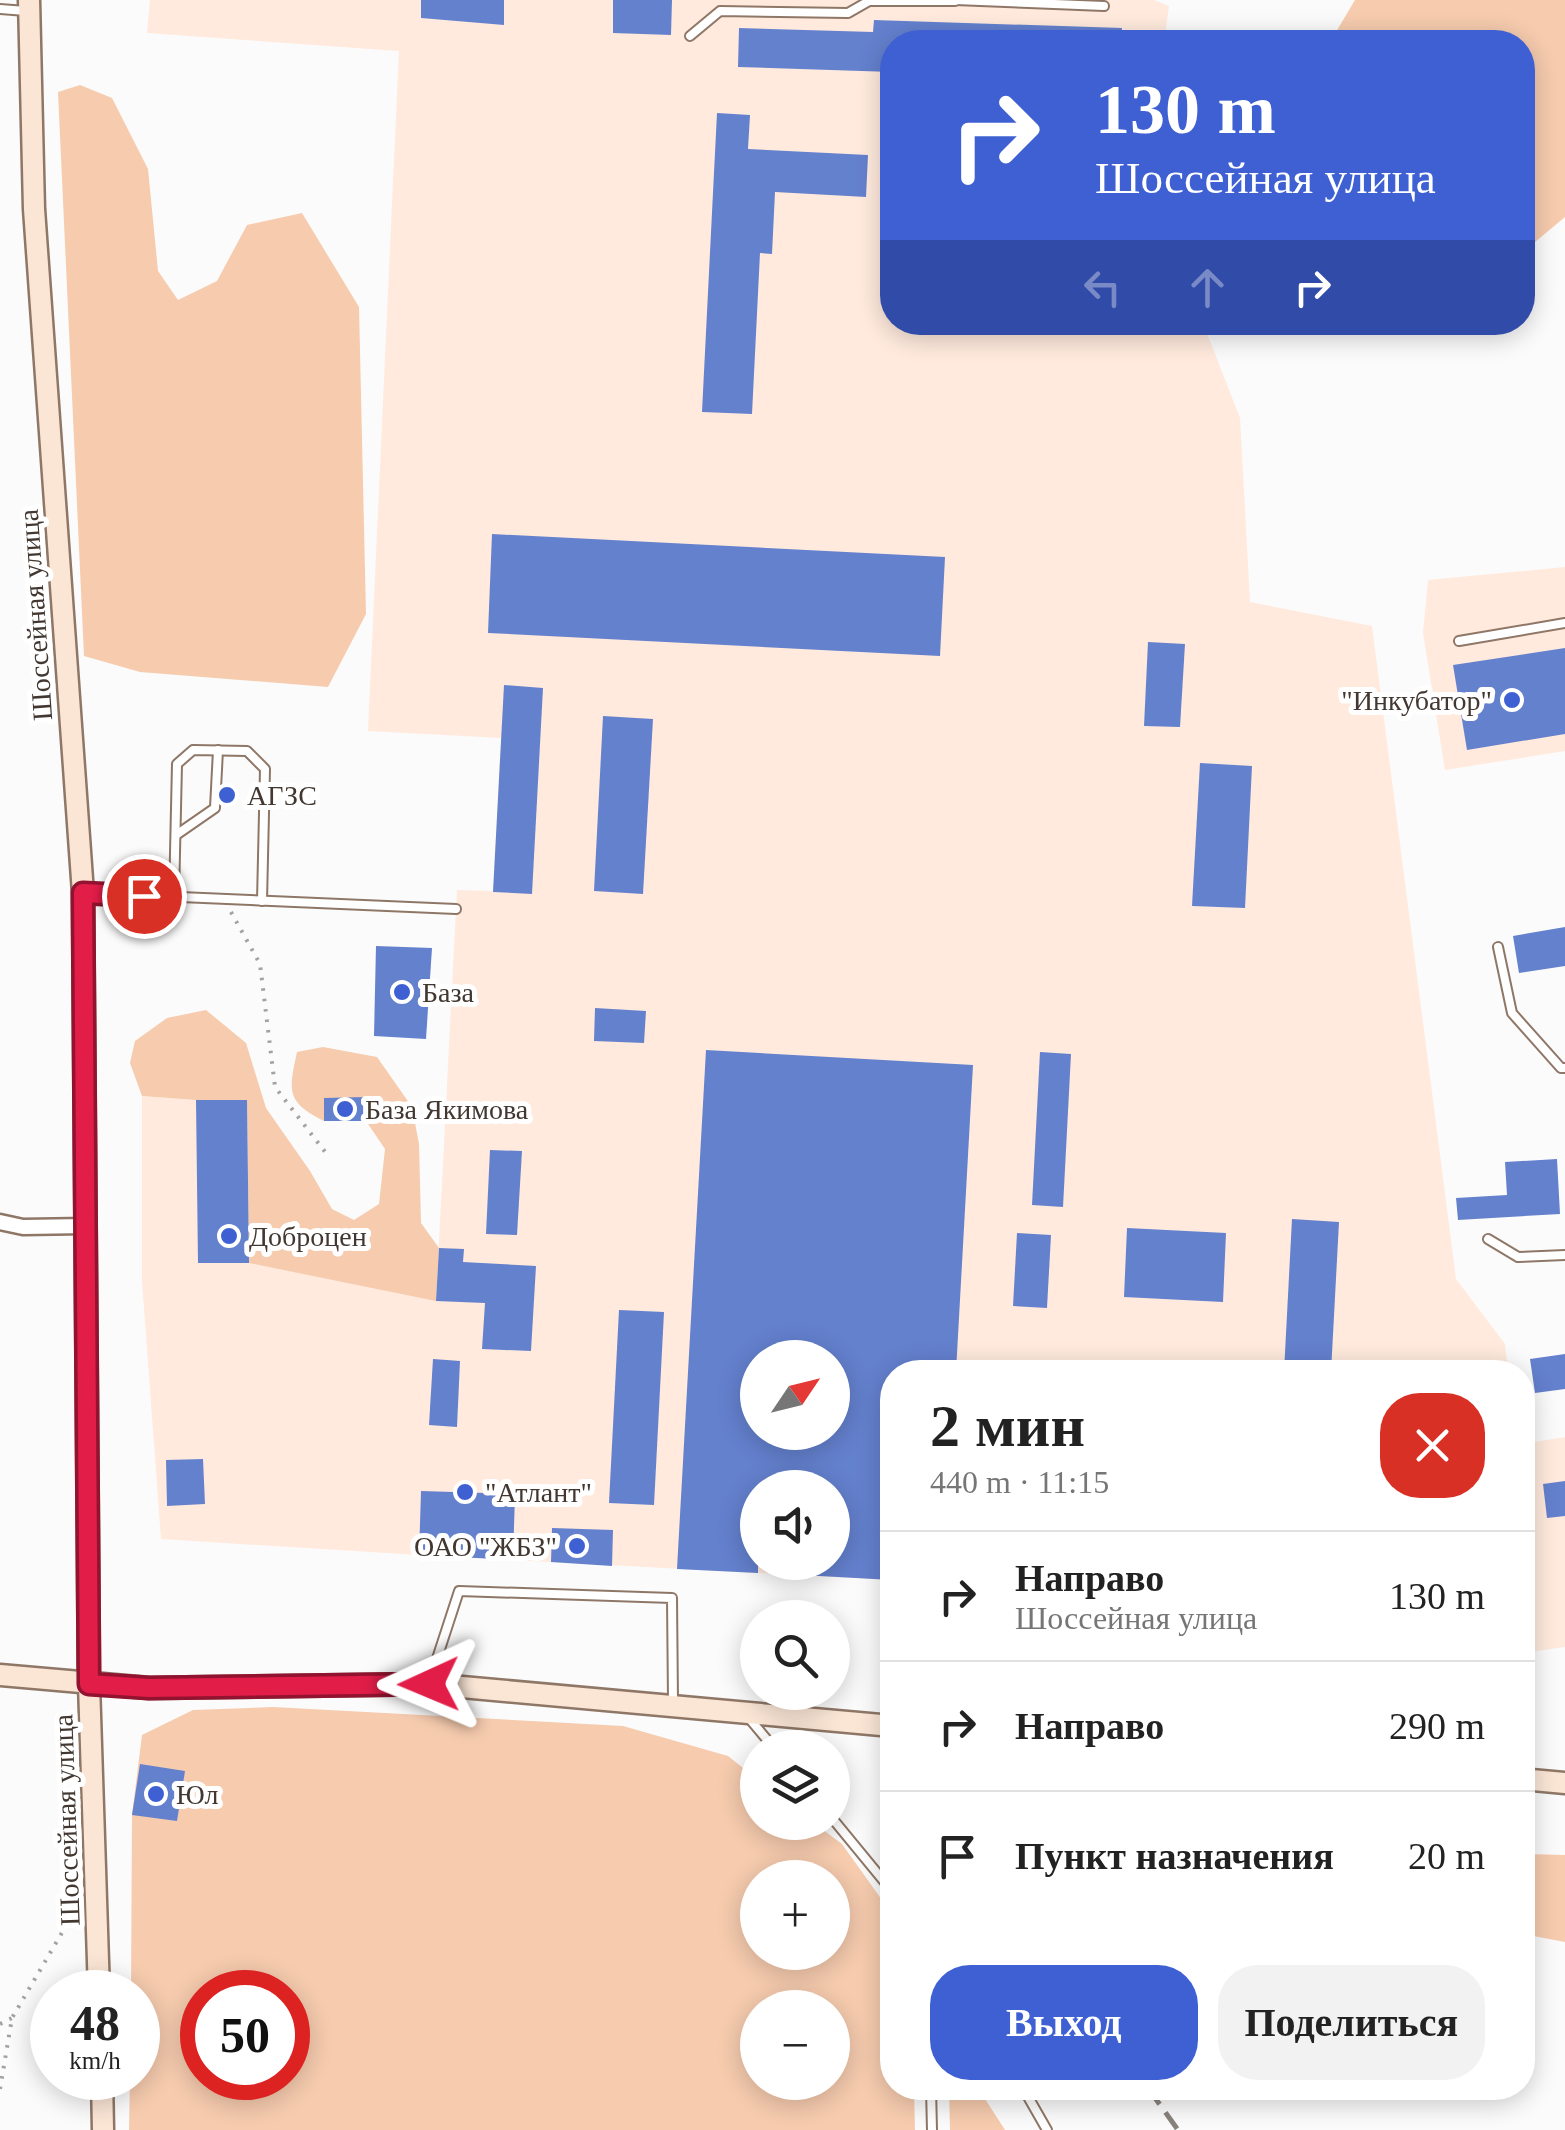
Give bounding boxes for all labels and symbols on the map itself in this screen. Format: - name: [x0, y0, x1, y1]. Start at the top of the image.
- street label: Шоссейная улица: [13, 508, 58, 722]
- place label: "Инкубатор": [1341, 685, 1492, 716]
- marker: "Инкубатор": [1501, 689, 1523, 711]
- place label: АГЗС: [247, 780, 317, 811]
- marker: АГЗС: [216, 784, 238, 806]
- pin: [102, 854, 187, 939]
- place label: База: [422, 977, 475, 1008]
- marker: База: [391, 981, 413, 1003]
- place label: База Якимова: [365, 1094, 529, 1125]
- marker: База Якимова: [334, 1098, 356, 1120]
- place label: Доброцен: [249, 1221, 367, 1252]
- marker: Доброцен: [218, 1225, 240, 1247]
- north arrow: [740, 1340, 850, 1450]
- place label: "Атлант": [485, 1477, 592, 1508]
- marker: "Атлант": [454, 1481, 476, 1503]
- place label: ОАО "ЖБЗ": [414, 1531, 557, 1562]
- marker: ОАО "ЖБЗ": [566, 1535, 588, 1557]
- position arrow: [377, 1632, 481, 1736]
- street label: Шоссейная улица: [47, 1713, 86, 1926]
- place label: Юл: [176, 1779, 218, 1810]
- marker: Юл: [145, 1783, 167, 1805]
- speed limit sign: 50: [180, 1970, 310, 2100]

